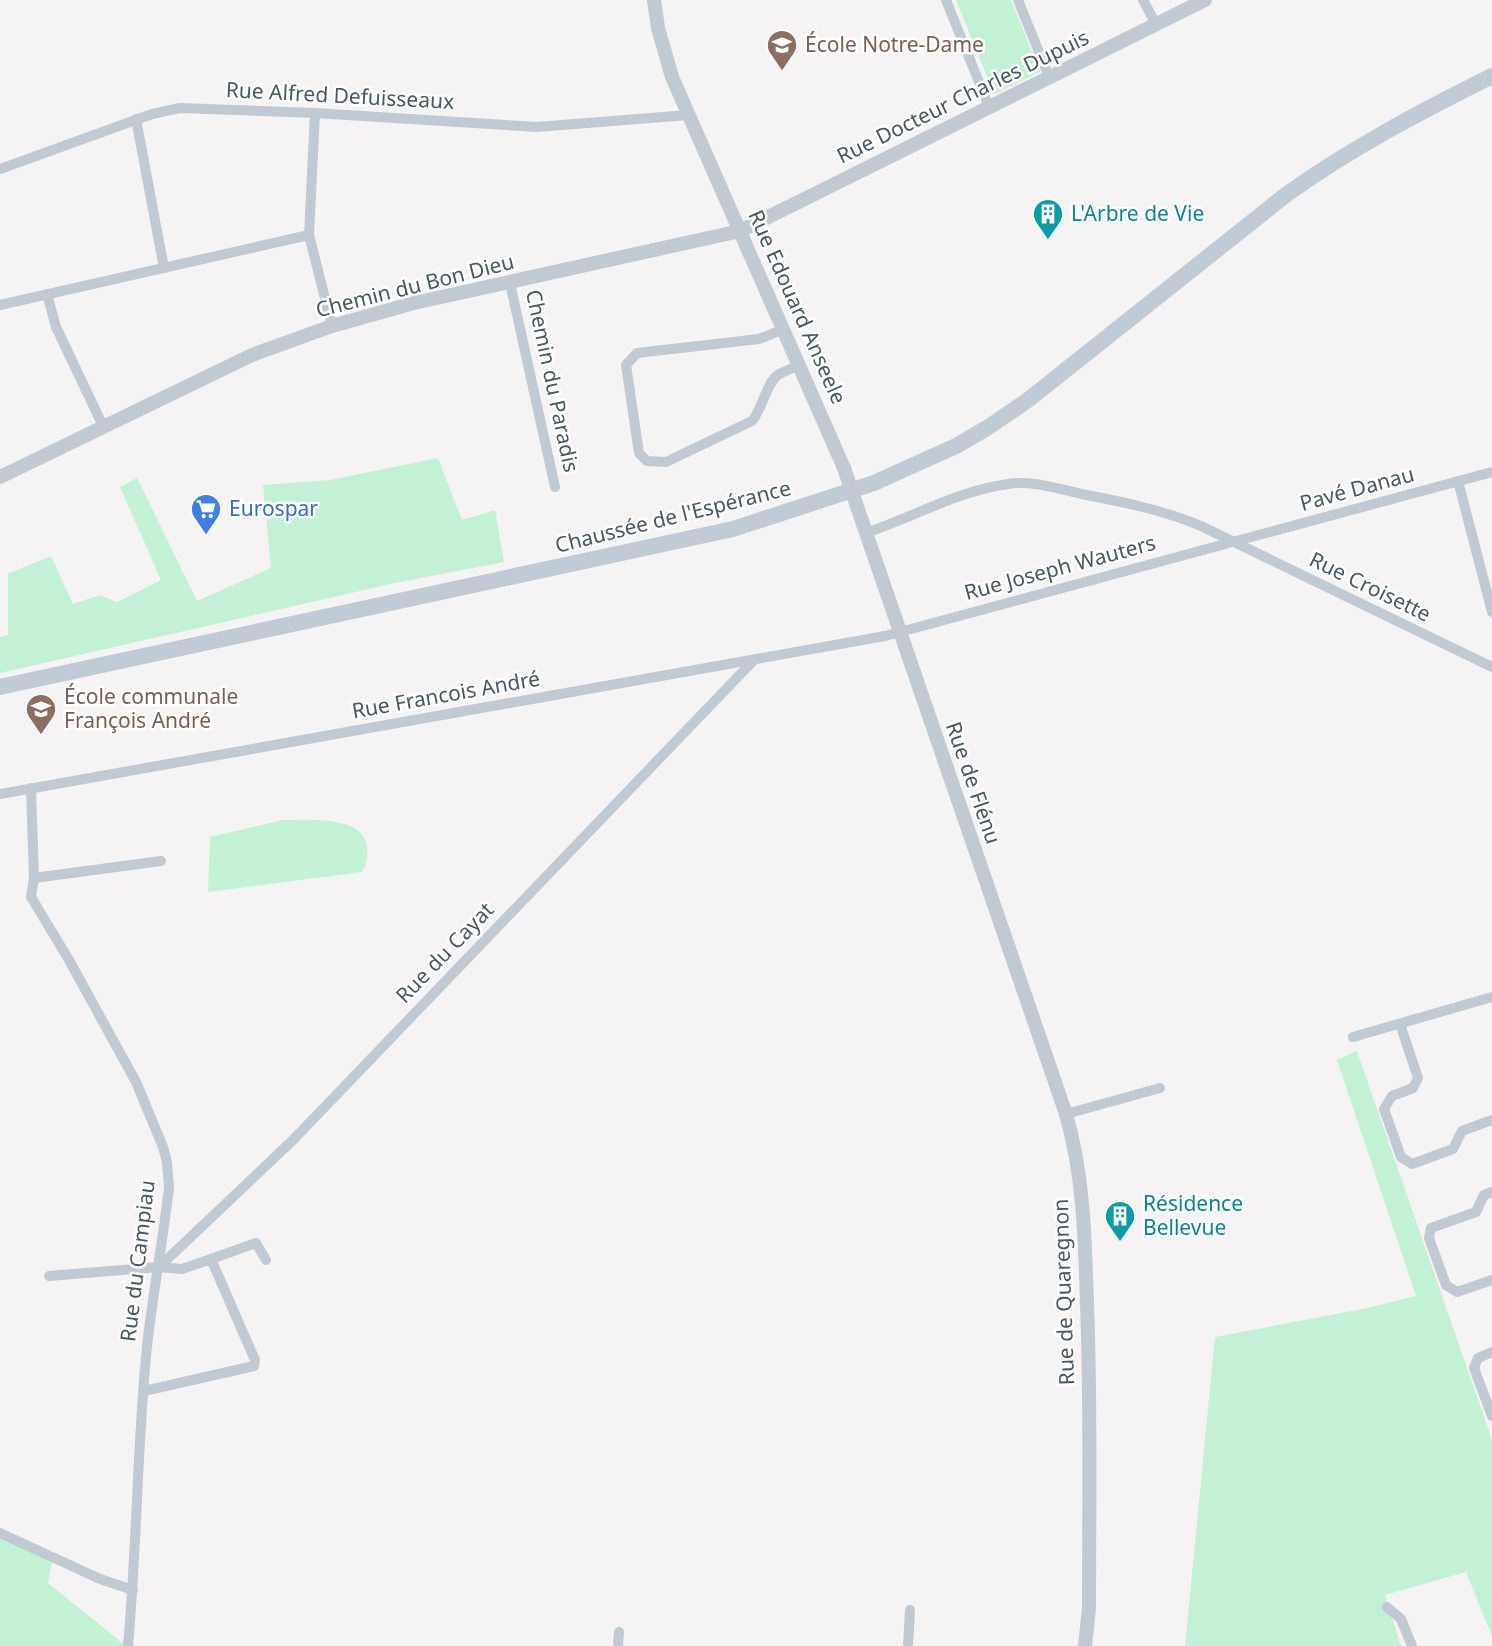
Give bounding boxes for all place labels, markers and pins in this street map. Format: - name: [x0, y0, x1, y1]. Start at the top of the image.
- school or university icon: École Notre-Dame: [765, 28, 799, 72]
- place label: École Notre-Dame: [805, 30, 984, 58]
- building icon: L'Arbre de Vie: [1031, 197, 1065, 241]
- place label: L'Arbre de Vie: [1071, 199, 1204, 227]
- supermarket icon: Eurospar: [189, 492, 223, 536]
- place label: Eurospar: [229, 494, 318, 522]
- place label: École communale François André: [64, 682, 238, 734]
- school or university icon: École communale François André: [24, 692, 58, 736]
- place label: Résidence Bellevue: [1143, 1189, 1243, 1241]
- building icon: Résidence Bellevue: [1103, 1199, 1137, 1243]

